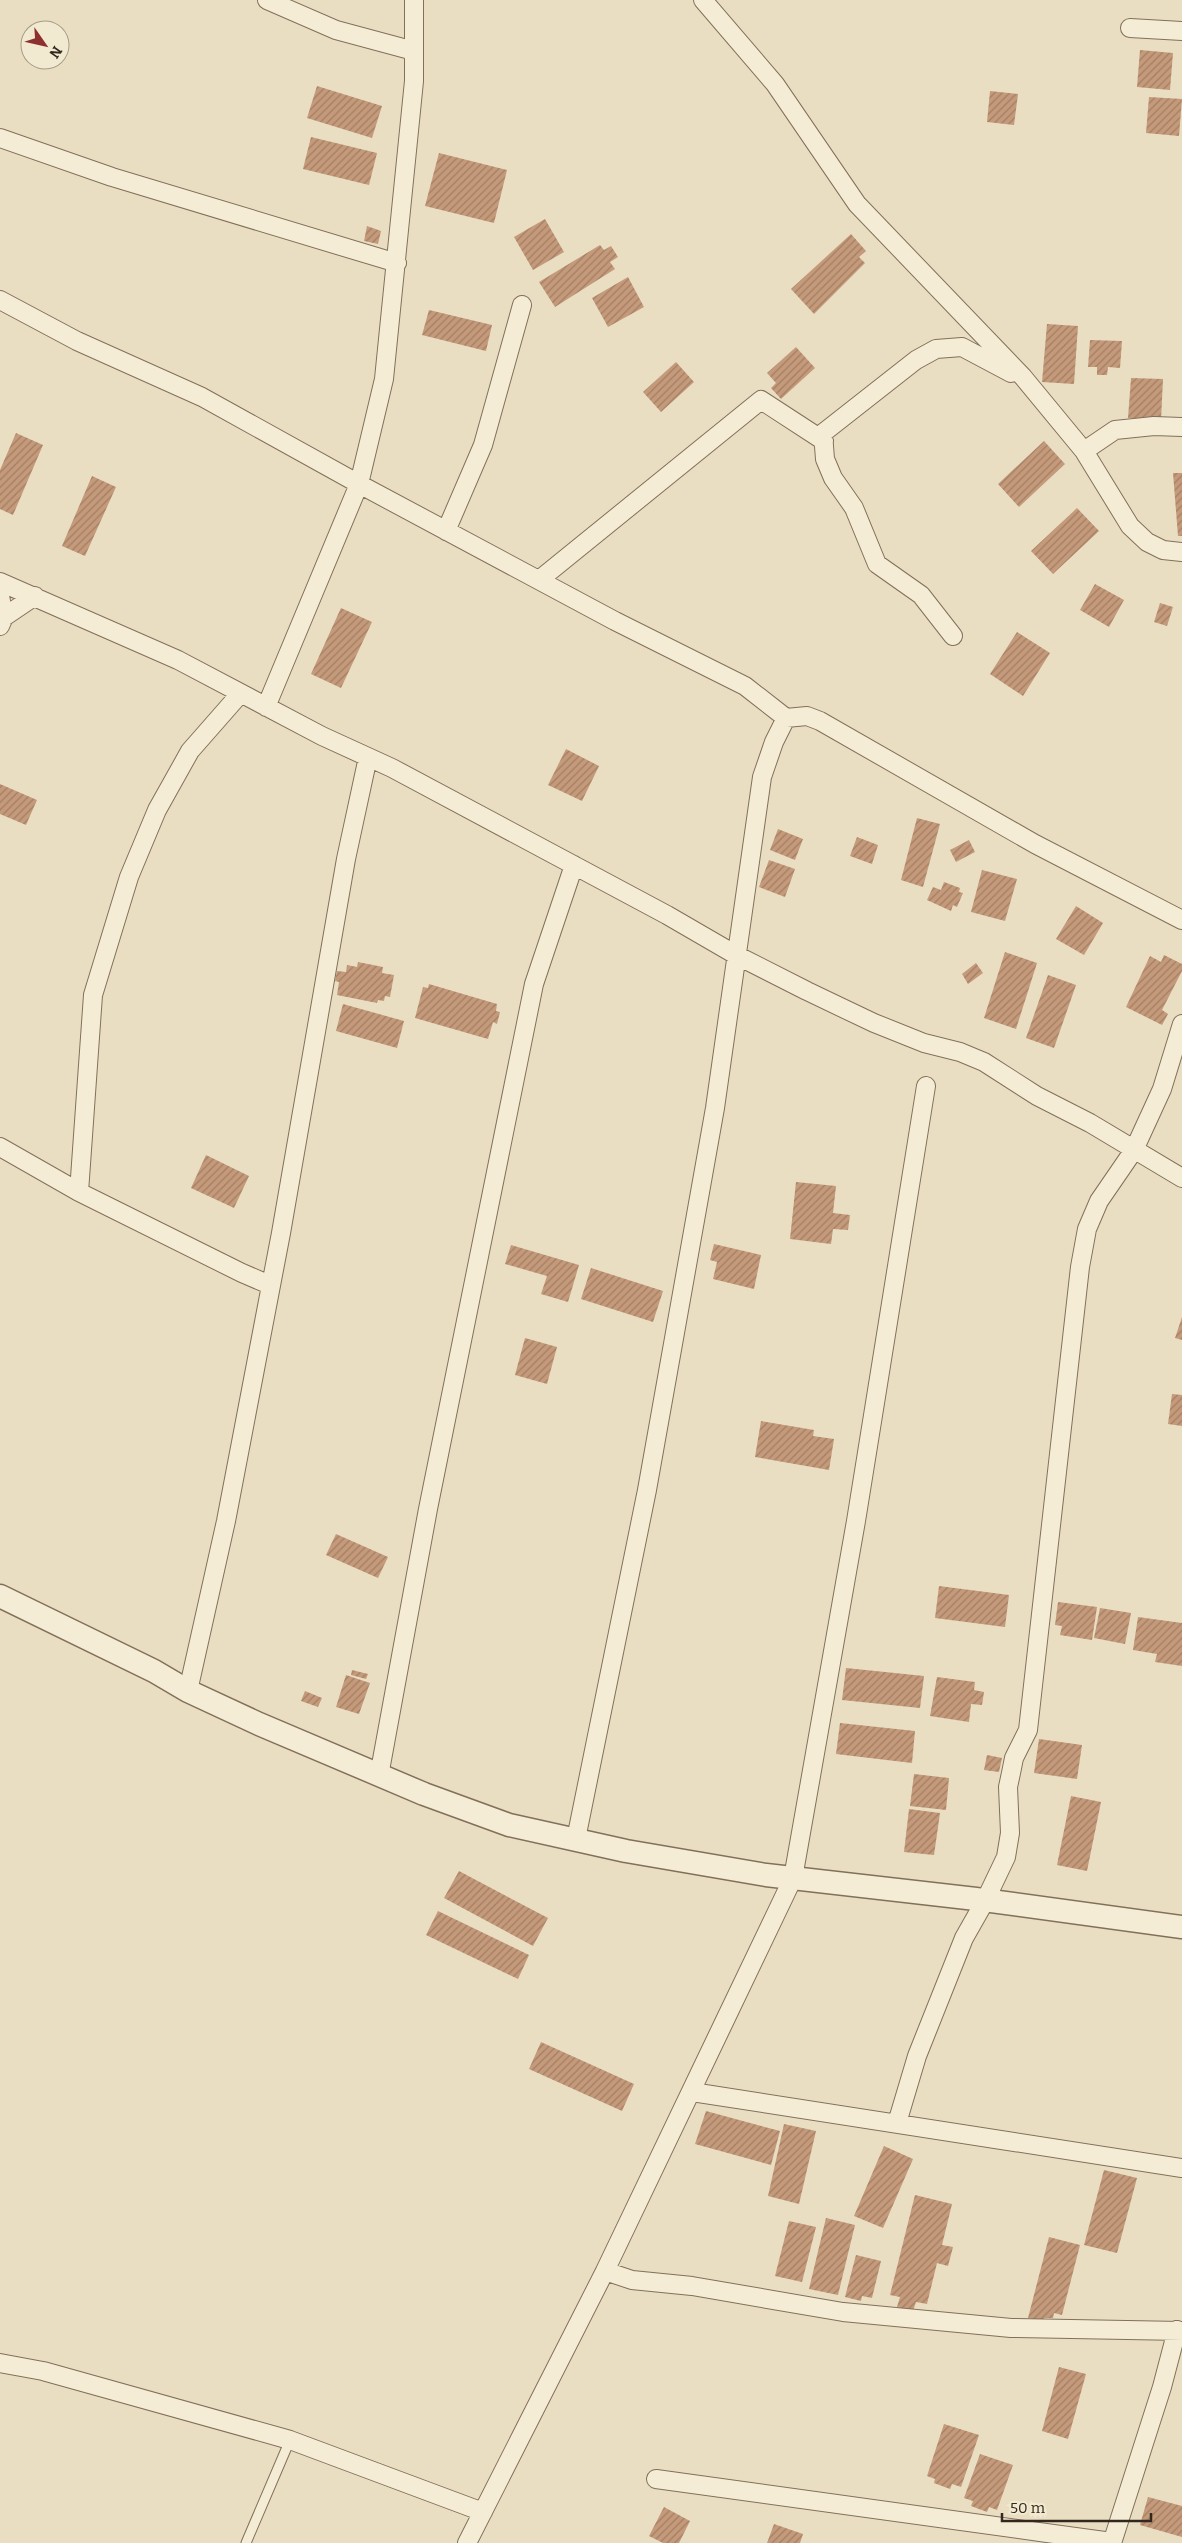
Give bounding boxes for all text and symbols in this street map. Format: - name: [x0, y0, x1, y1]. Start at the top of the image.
- north arrow: [20, 20, 70, 70]
- text: N: [45, 43, 65, 61]
- scale bar: [1002, 2490, 1151, 2522]
- text: 50 m: [1010, 2499, 1046, 2517]

